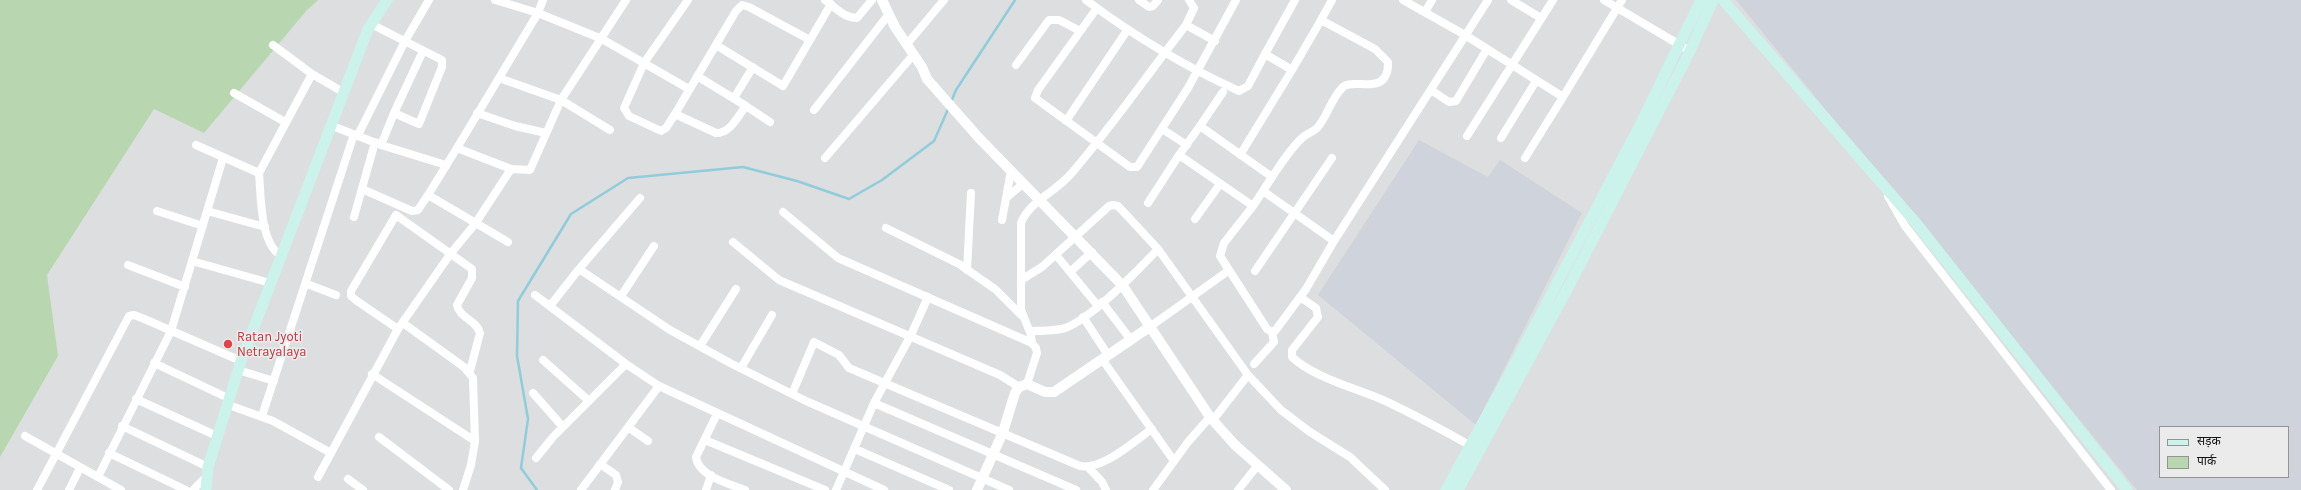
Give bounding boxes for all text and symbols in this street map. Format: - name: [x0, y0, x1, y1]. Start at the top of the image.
- place label: Ratan Jyoti Netrayalaya: [237, 329, 307, 360]
- marker: Ratan Jyoti Netrayalaya: [222, 338, 234, 350]
- legend: [2159, 426, 2289, 478]
- text: सड़क: [2197, 434, 2221, 448]
- text: पार्क: [2197, 454, 2216, 468]

